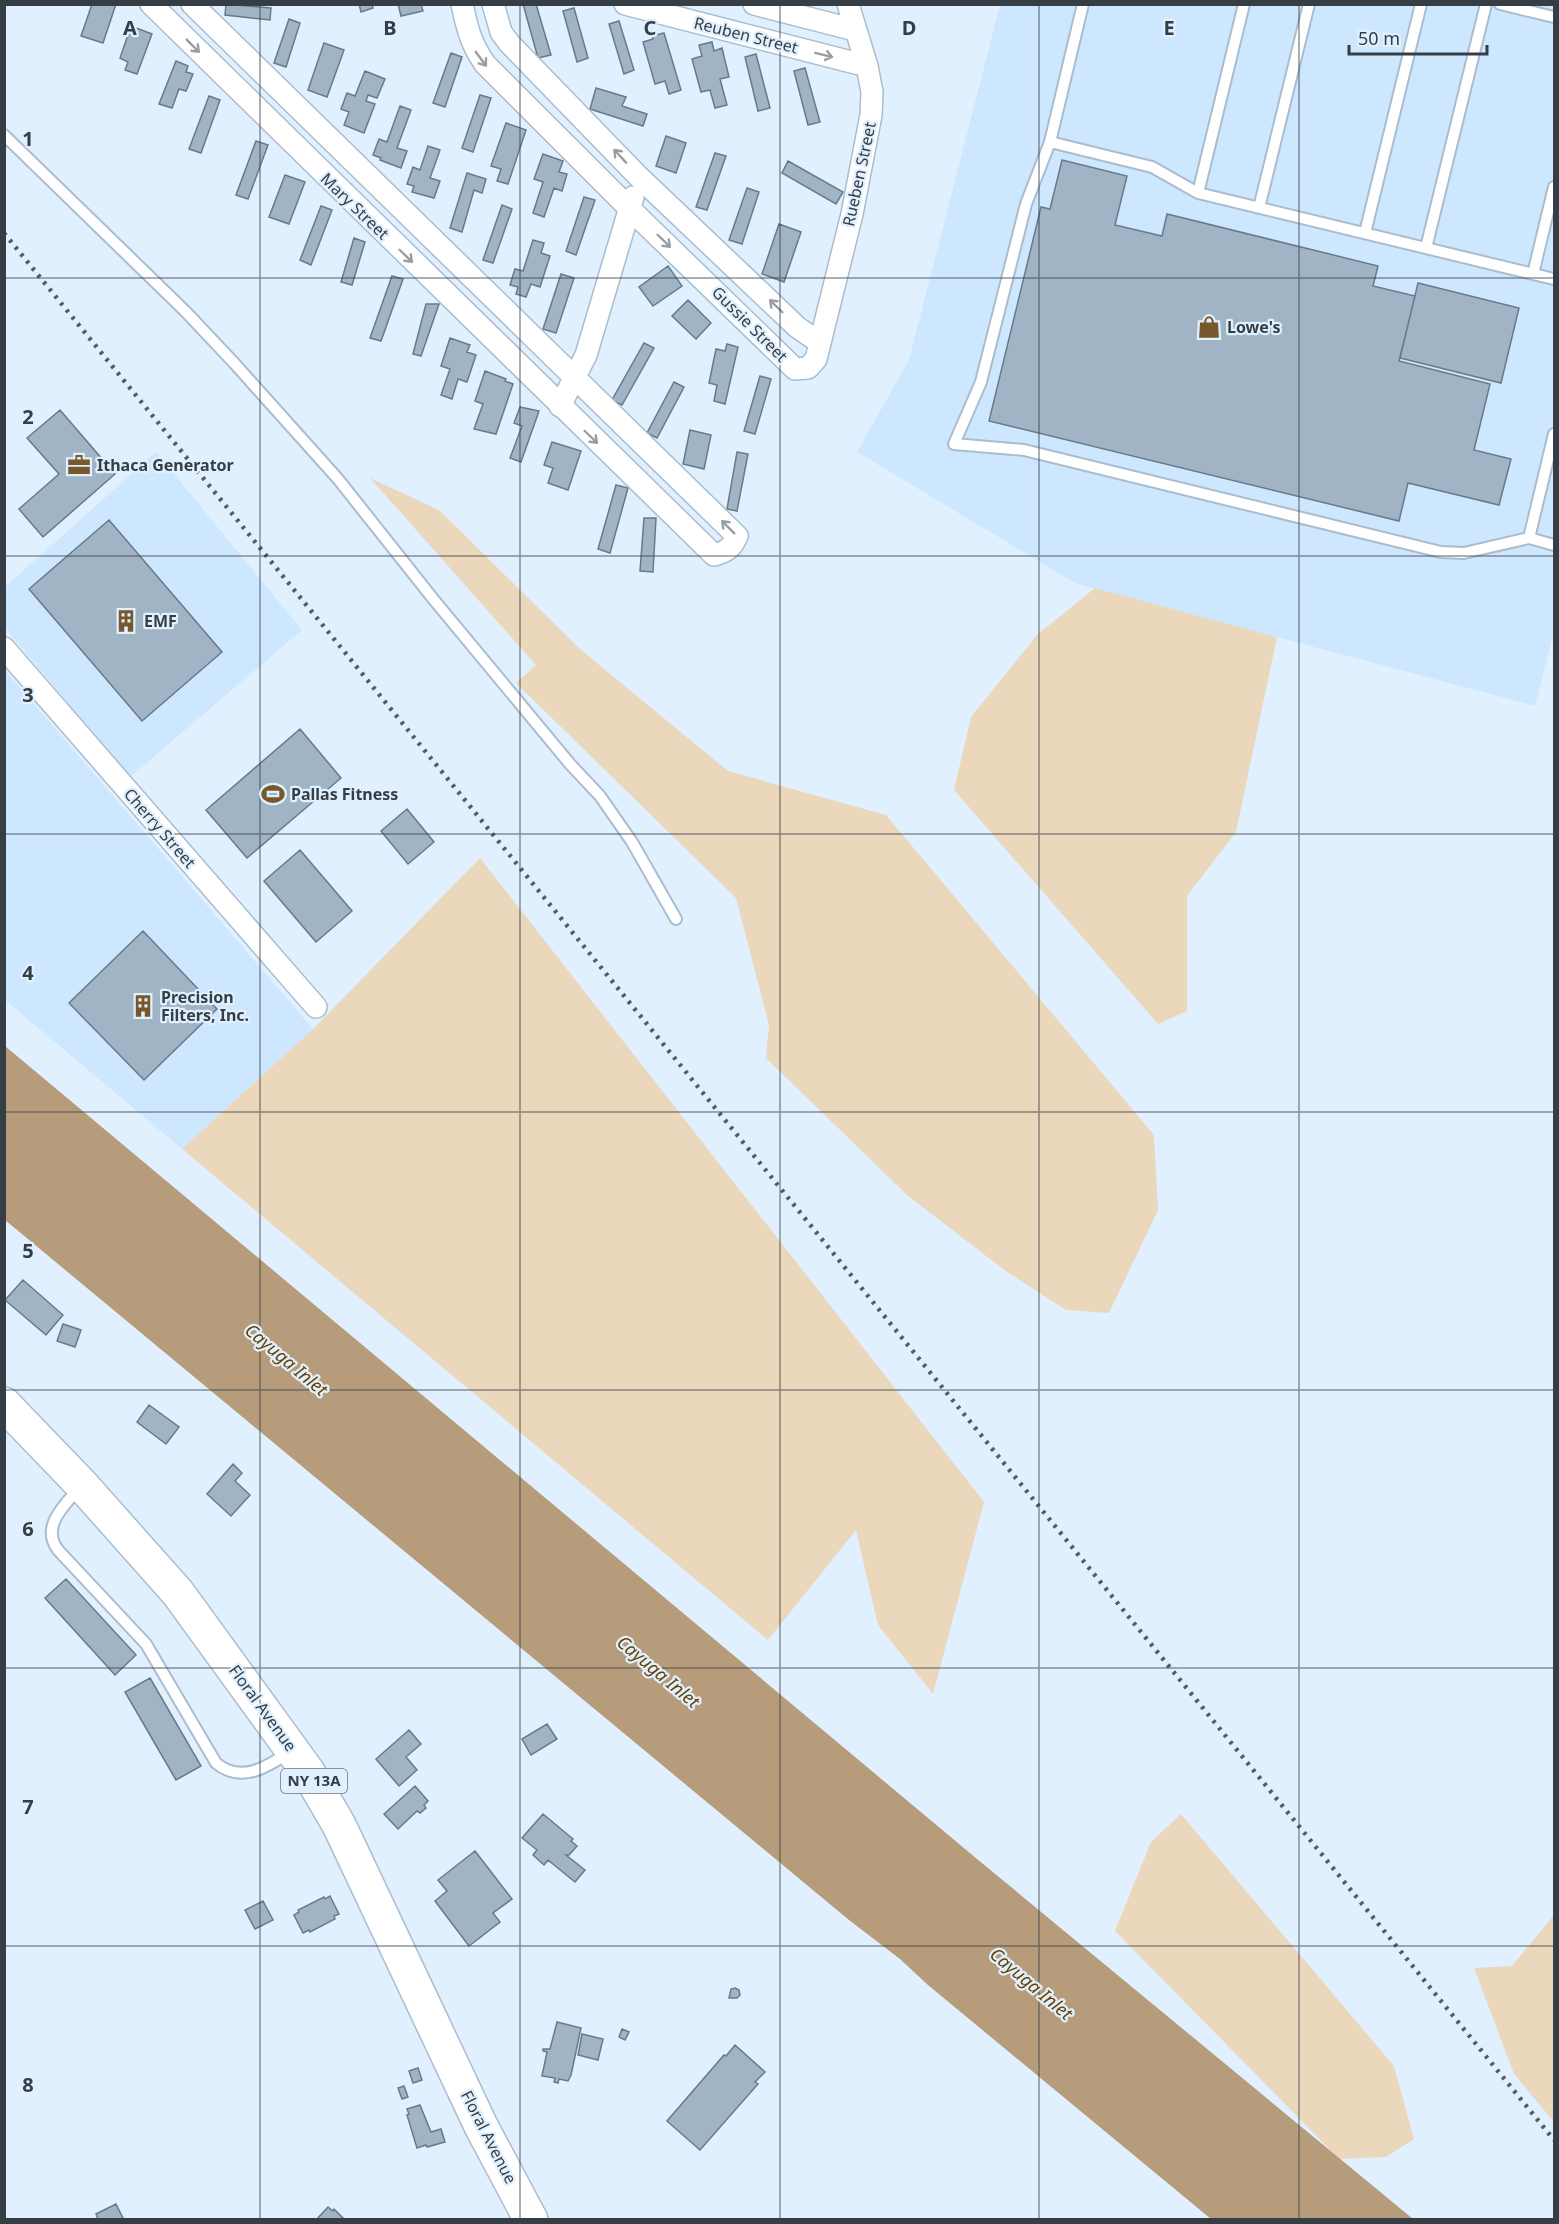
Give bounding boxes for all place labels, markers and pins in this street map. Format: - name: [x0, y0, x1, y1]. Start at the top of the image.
- shop icon: Lowe's: [1196, 314, 1222, 340]
- place label: Lowe's: [1227, 316, 1281, 338]
- office icon: Ithaca Generator: [66, 452, 92, 478]
- place label: Ithaca Generator: [97, 454, 234, 476]
- building icon: EMF: [113, 608, 139, 634]
- place label: EMF: [144, 610, 177, 632]
- sports icon: Pallas Fitness: [260, 781, 286, 807]
- place label: Pallas Fitness: [291, 783, 398, 805]
- place label: Precision Filters, Inc.: [161, 986, 249, 1026]
- building icon: Precision Filters, Inc.: [130, 993, 156, 1019]

